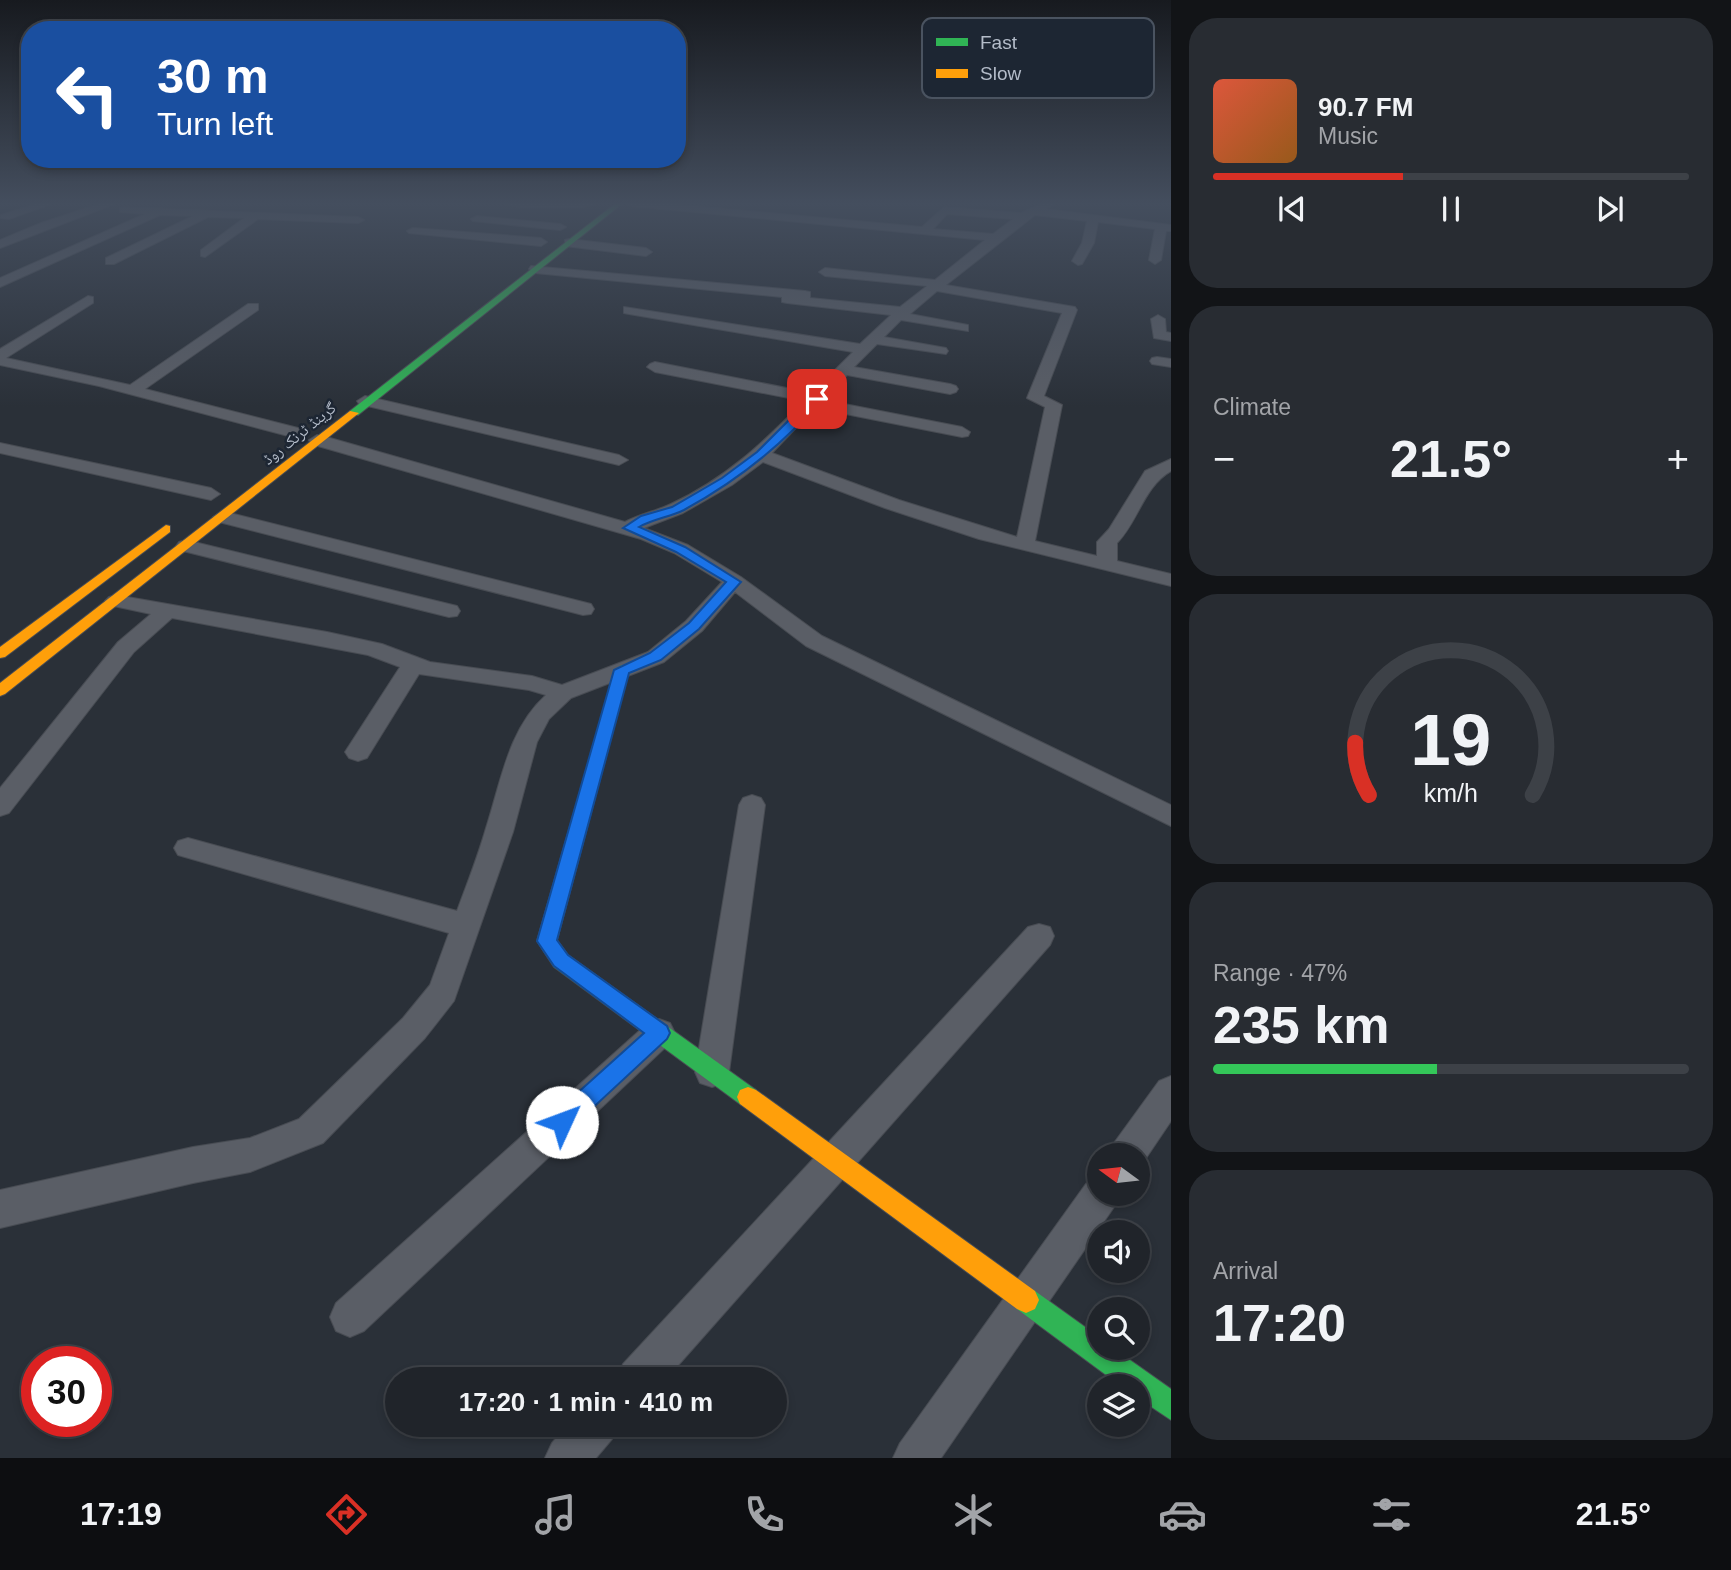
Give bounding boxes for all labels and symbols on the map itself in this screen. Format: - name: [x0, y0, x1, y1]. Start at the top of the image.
- legend: [922, 18, 1154, 98]
- text: Fast: [980, 32, 1018, 53]
- text: Slow: [980, 63, 1021, 84]
- pin: [787, 369, 847, 429]
- street label: گرینڈ ٹرنک روڈ: [259, 399, 340, 469]
- position arrow: [525, 1085, 599, 1159]
- north arrow: [1087, 1143, 1150, 1206]
- speed limit sign: 30: [21, 1346, 112, 1437]

